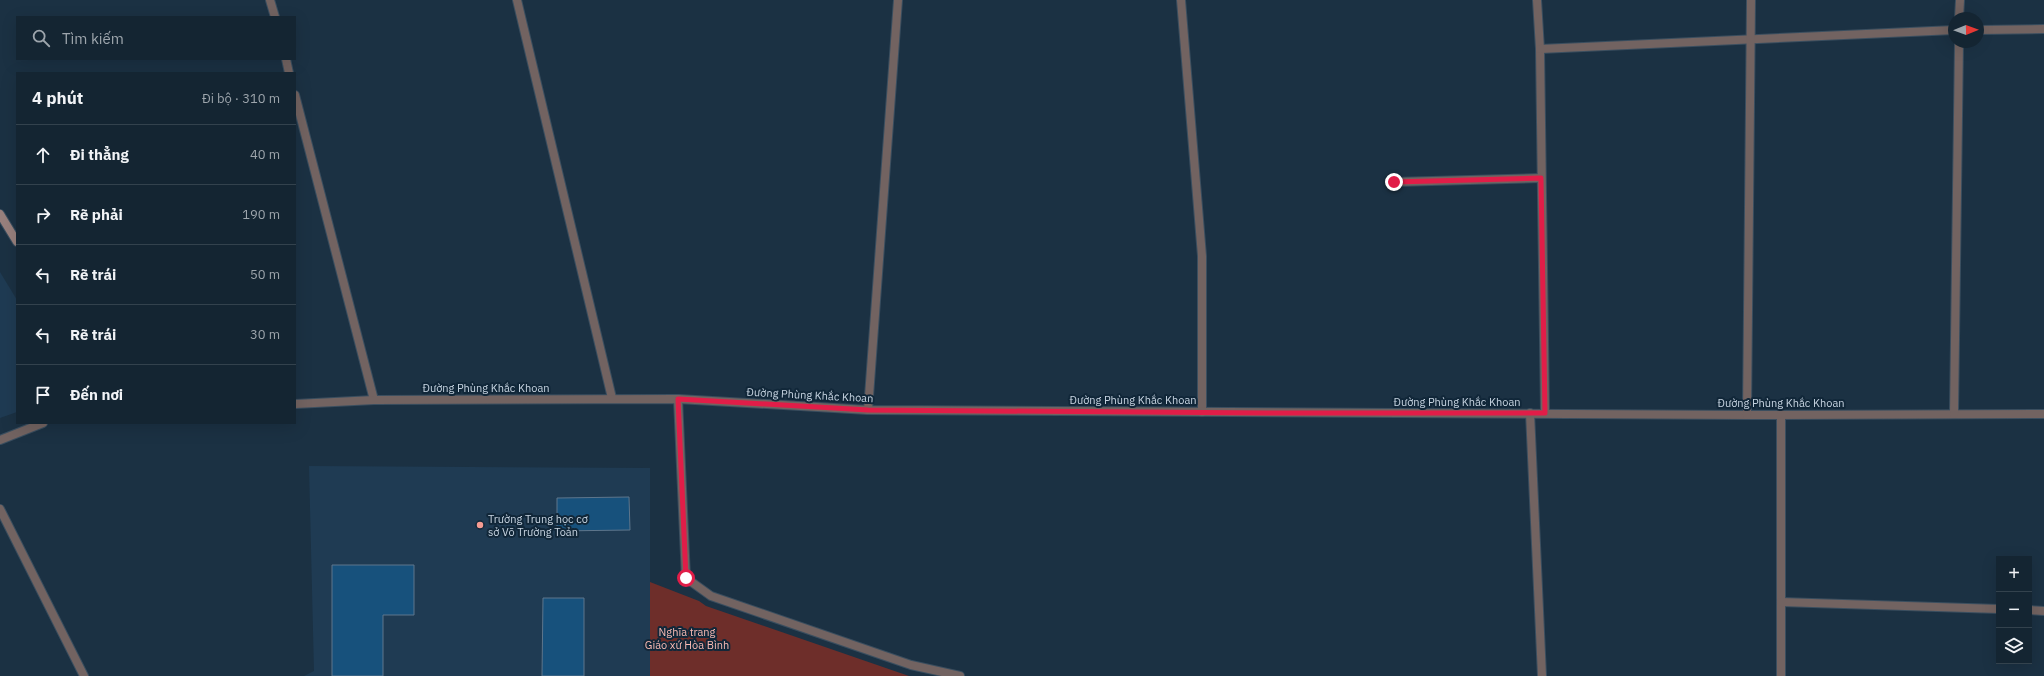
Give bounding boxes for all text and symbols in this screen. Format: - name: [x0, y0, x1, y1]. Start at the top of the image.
- north arrow: [1948, 12, 1984, 48]
- search box: [16, 16, 296, 60]
- icon: search: [30, 27, 52, 49]
- text: Tìm kiếm: [62, 29, 124, 48]
- text: 4 phút: [32, 87, 83, 109]
- text: Đi bộ · 310 m: [202, 90, 280, 107]
- icon: ahead: [32, 144, 54, 166]
- text: Đi thẳng: [70, 145, 129, 164]
- text: 40 m: [250, 146, 280, 163]
- route end: [1385, 173, 1403, 191]
- icon: right: [32, 204, 54, 226]
- text: Rẽ phải: [70, 205, 123, 224]
- text: 190 m: [242, 206, 280, 223]
- icon: left: [32, 264, 54, 286]
- text: Rẽ trái: [70, 265, 116, 284]
- text: 50 m: [250, 266, 280, 283]
- icon: left: [32, 324, 54, 346]
- text: Rẽ trái: [70, 325, 116, 344]
- text: 30 m: [250, 326, 280, 343]
- street label: Đường Phùng Khắc Khoan: [422, 381, 550, 395]
- icon: arrive: [32, 384, 54, 406]
- text: Đến nơi: [70, 385, 123, 404]
- street label: Đường Phùng Khắc Khoan: [746, 385, 874, 405]
- street label: Đường Phùng Khắc Khoan: [1069, 393, 1197, 407]
- street label: Đường Phùng Khắc Khoan: [1393, 395, 1521, 409]
- street label: Đường Phùng Khắc Khoan: [1717, 396, 1845, 410]
- place label: Trường Trung học cơ sở Võ Trường Toản: [488, 512, 588, 539]
- marker: Trường Trung học cơ sở Võ Trường Toản: [475, 520, 485, 530]
- map controls: [1996, 556, 2032, 664]
- button: +: [1996, 556, 2032, 592]
- route start: [677, 569, 695, 587]
- button: −: [1996, 592, 2032, 628]
- park label: Nghĩa trang Giáo xứ Hòa Bình: [645, 625, 729, 652]
- button: layers: [1996, 628, 2032, 664]

